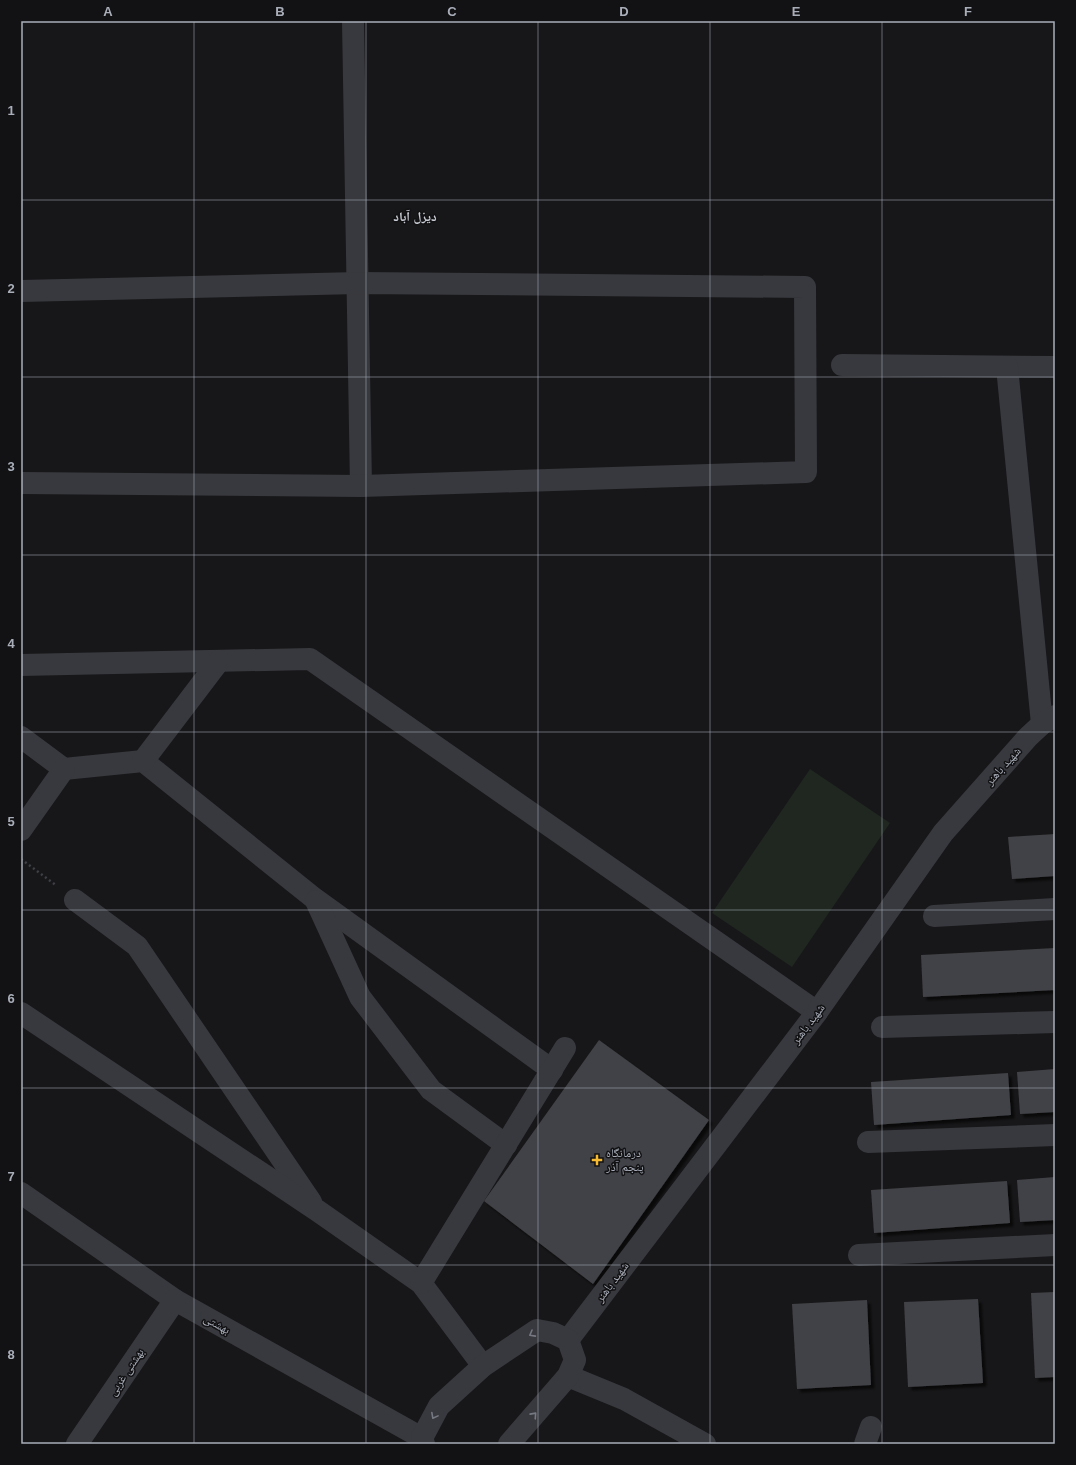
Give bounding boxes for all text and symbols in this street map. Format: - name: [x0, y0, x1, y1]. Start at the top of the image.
- text: A: [103, 4, 113, 19]
- text: B: [275, 4, 285, 19]
- text: C: [447, 4, 457, 19]
- text: D: [619, 4, 629, 19]
- text: E: [792, 4, 801, 19]
- text: F: [964, 4, 972, 19]
- text: 1: [7, 103, 15, 118]
- district label: دیزل آباد: [393, 209, 437, 224]
- text: 2: [7, 281, 15, 296]
- text: 3: [7, 459, 15, 474]
- text: 4: [7, 636, 15, 651]
- street label: شهید باهنر: [982, 744, 1024, 789]
- text: 5: [7, 814, 15, 829]
- text: 6: [7, 991, 15, 1006]
- street label: شهید باهنر: [788, 1001, 828, 1048]
- place label: درمانگاه پنجم آذر: [605, 1146, 644, 1175]
- marker: درمانگاه پنجم آذر: [591, 1154, 603, 1166]
- text: 7: [7, 1169, 15, 1184]
- street label: شهید باهنر: [592, 1259, 632, 1306]
- street label: بهشتی: [201, 1311, 233, 1337]
- one-way arrow: [529, 1329, 536, 1336]
- street label: بهشتی غربی: [105, 1346, 147, 1399]
- text: 8: [7, 1347, 15, 1362]
- one-way arrow: [431, 1412, 439, 1420]
- one-way arrow: [530, 1412, 537, 1420]

